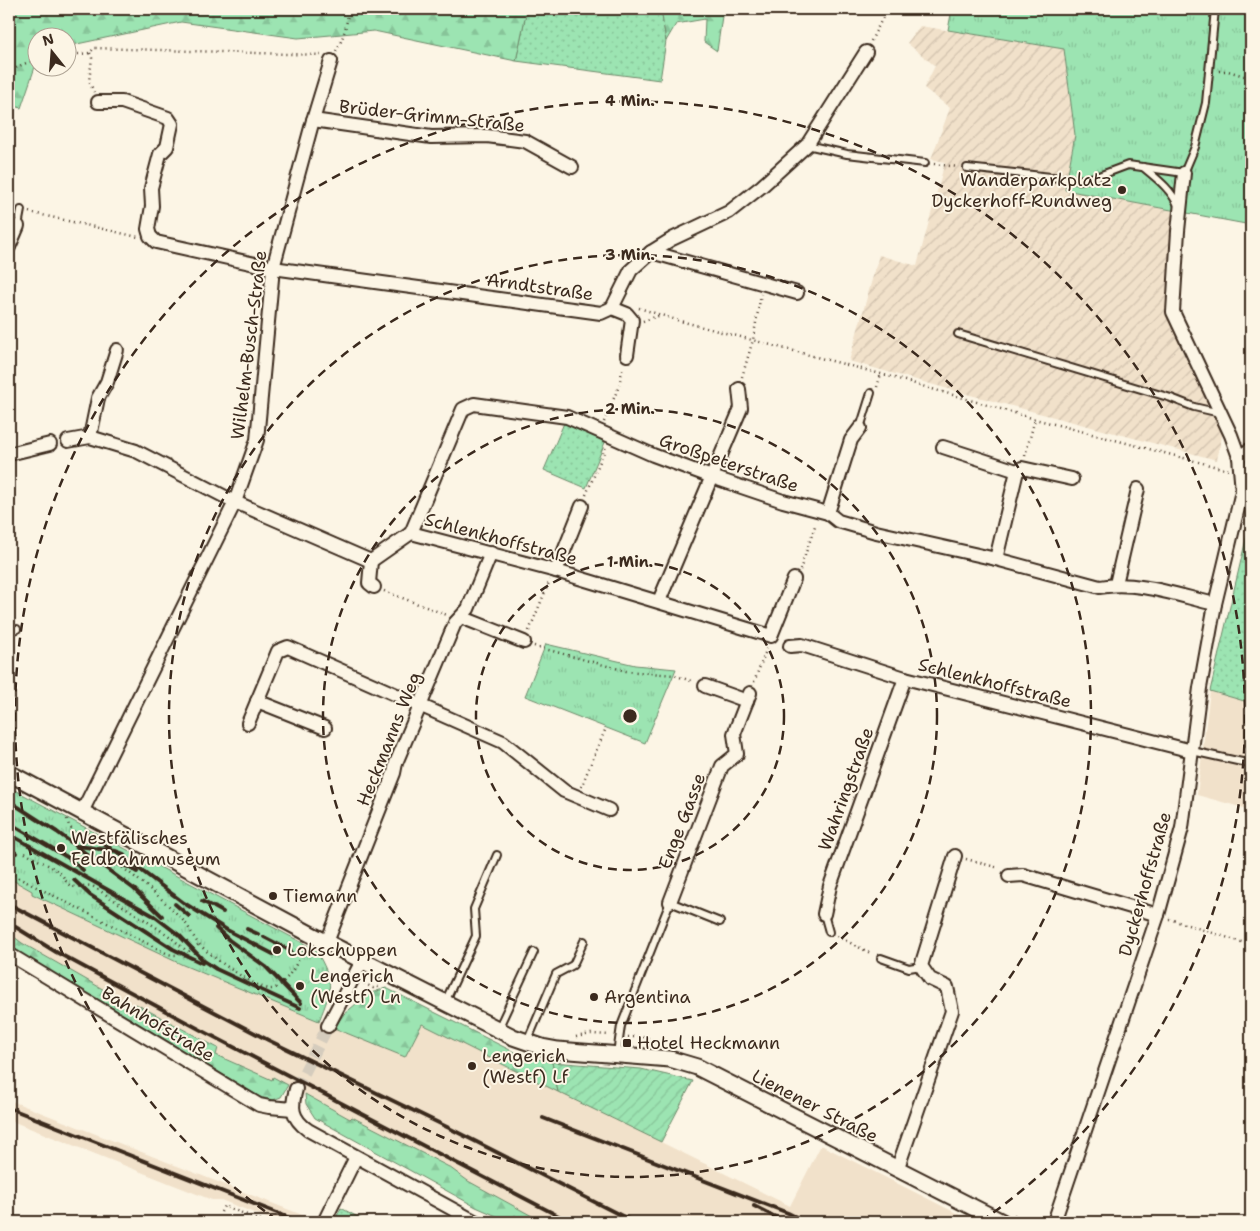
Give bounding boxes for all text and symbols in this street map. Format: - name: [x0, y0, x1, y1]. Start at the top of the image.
- north arrow: [28, 28, 78, 78]
- text: N: [40, 29, 56, 50]
- text: 4 Min.: [605, 91, 655, 111]
- street label: Brüder-Grimm-Straße: [338, 94, 526, 138]
- place label: Wanderparkplatz Dyckerhoff-Rundweg: [931, 168, 1112, 213]
- marker: Wanderparkplatz Dyckerhoff-Rundweg: [1116, 184, 1128, 196]
- text: 3 Min.: [605, 245, 655, 265]
- street label: Wilhelm-Busch-Straße: [225, 249, 273, 441]
- street label: Arndtstraße: [485, 268, 595, 306]
- text: 2 Min.: [605, 399, 655, 419]
- street label: Großpeterstraße: [656, 428, 802, 498]
- street label: Schlenkhoffstraße: [422, 507, 580, 571]
- text: 1 Min.: [607, 552, 653, 572]
- street label: Schlenkhoffstraße: [916, 652, 1074, 714]
- street label: Heckmanns Weg: [351, 668, 427, 810]
- centre of rings: [621, 707, 639, 725]
- street label: Wahringstraße: [813, 724, 879, 854]
- street label: Enge Gasse: [653, 770, 711, 872]
- street label: Dyckerhoffstraße: [1113, 809, 1177, 959]
- place label: Westfälisches Feldbahnmuseum: [71, 826, 221, 871]
- marker: Westfälisches Feldbahnmuseum: [55, 842, 67, 854]
- place label: Tiemann: [283, 884, 357, 908]
- marker: Tiemann: [267, 890, 279, 902]
- place label: Lokschuppen: [287, 938, 397, 962]
- marker: Lokschuppen: [271, 944, 283, 956]
- place label: Lengerich (Westf) Ln: [310, 964, 401, 1009]
- marker: Lengerich (Westf) Ln: [294, 980, 306, 992]
- street label: Bahnhofstraße: [97, 981, 219, 1067]
- place label: Argentina: [604, 985, 691, 1009]
- marker: Argentina: [588, 991, 600, 1003]
- place label: Hotel Heckmann: [637, 1031, 780, 1055]
- marker: Hotel Heckmann: [621, 1037, 633, 1049]
- place label: Lengerich (Westf) Lf: [482, 1044, 569, 1089]
- marker: Lengerich (Westf) Lf: [466, 1060, 478, 1072]
- street label: Lienener Straße: [748, 1064, 882, 1148]

